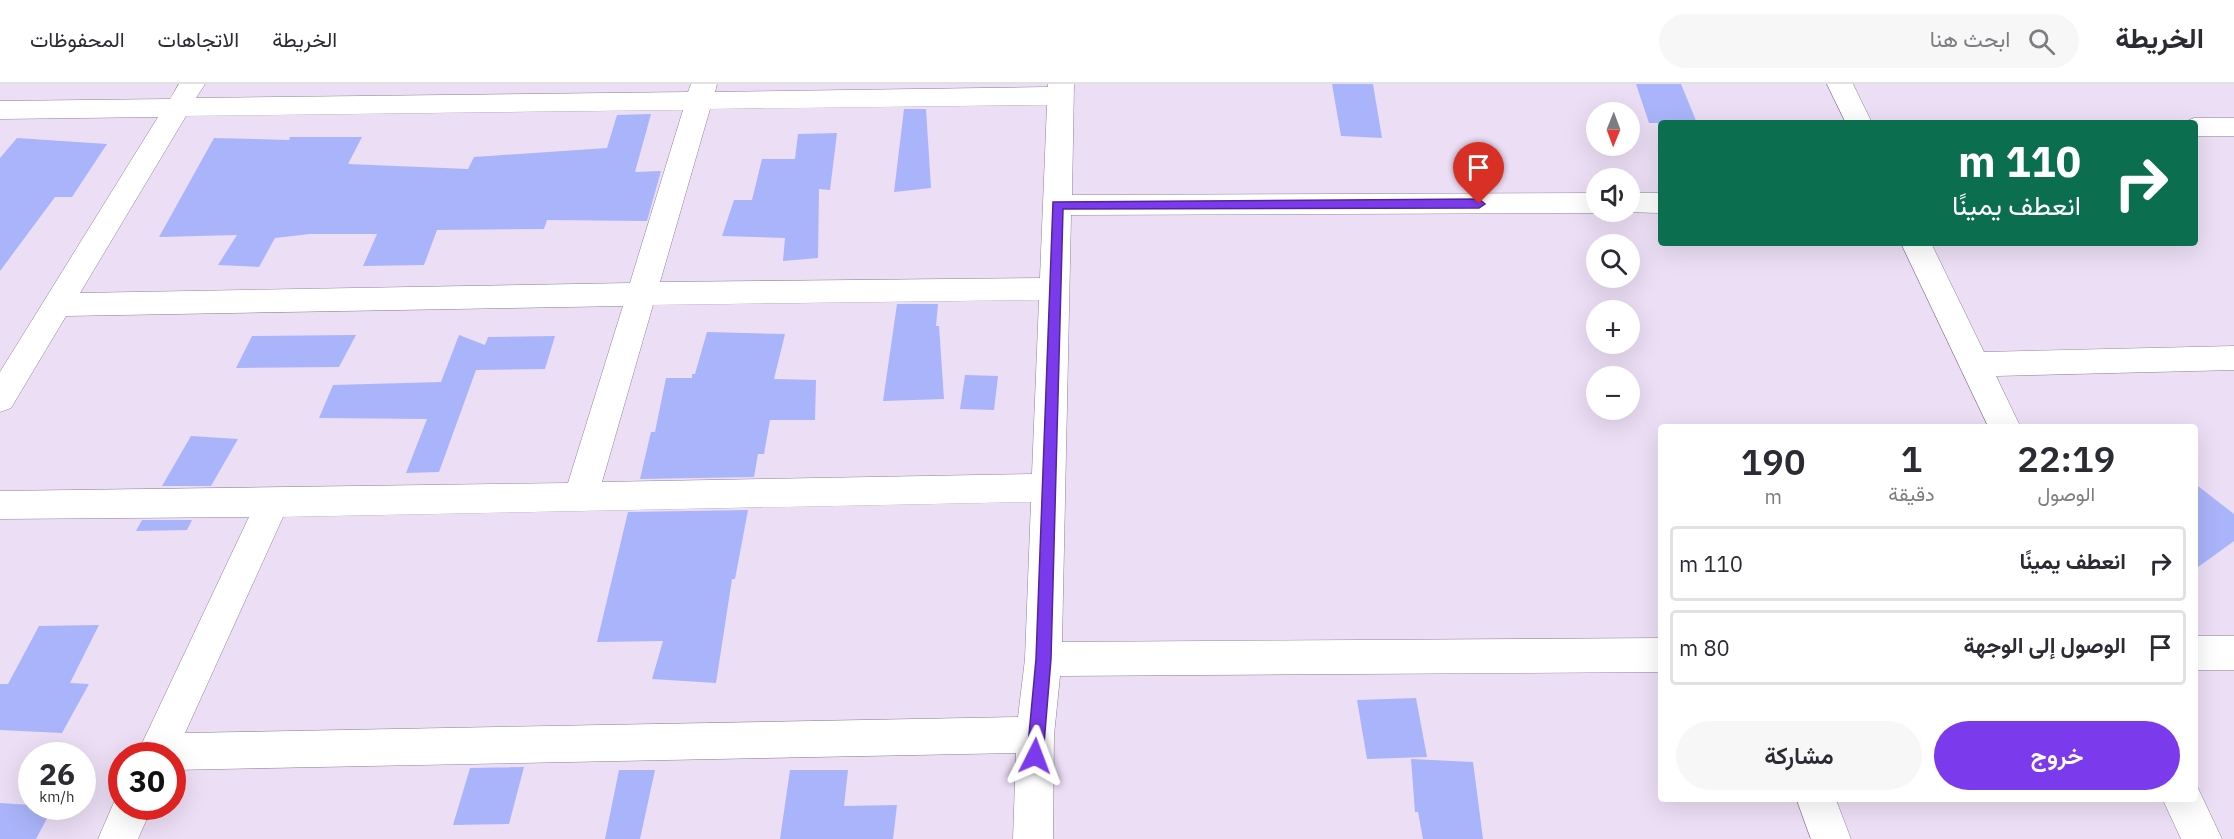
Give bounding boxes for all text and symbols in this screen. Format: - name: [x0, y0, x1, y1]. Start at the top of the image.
- search box: [1659, 14, 2079, 68]
- text: الخريطة: [2115, 19, 2204, 56]
- text: ابحث هنا: [1930, 24, 2010, 53]
- text: المحفوظات: [30, 25, 125, 53]
- text: الاتجاهات: [158, 25, 239, 53]
- text: الخريطة: [272, 25, 337, 53]
- icon: search: [2025, 25, 2058, 58]
- north arrow: [1586, 102, 1640, 156]
- map controls: [1586, 102, 1640, 420]
- text: 110 m: [1958, 134, 2081, 189]
- pin: [1453, 142, 1504, 204]
- icon: right: [2102, 144, 2180, 222]
- icon: arrive: [1462, 151, 1495, 184]
- button: sound: [1586, 168, 1640, 222]
- text: انعطف يمينًا: [1952, 187, 2081, 222]
- button: search: [1586, 234, 1640, 288]
- button: +: [1586, 300, 1640, 354]
- button: −: [1586, 366, 1640, 420]
- text: 1: [1901, 435, 1922, 482]
- text: 22:19: [2017, 435, 2115, 482]
- text: 190: [1741, 438, 1806, 485]
- text: دقيقة: [1888, 480, 1935, 507]
- text: الوصول: [2037, 480, 2095, 507]
- text: m: [1764, 483, 1782, 510]
- text: انعطف يمينًا: [2019, 546, 2126, 575]
- icon: right: [2144, 547, 2177, 580]
- text: 110 m: [1679, 549, 1743, 578]
- text: الوصول إلى الوجهة: [1964, 630, 2126, 659]
- icon: arrive: [2144, 631, 2177, 664]
- text: 80 m: [1679, 633, 1730, 662]
- button: مشاركة: [1676, 721, 1922, 790]
- button: خروج: [1934, 721, 2180, 790]
- position arrow: [1003, 724, 1067, 788]
- speed limit sign: 30: [108, 742, 186, 820]
- text: 26: [39, 754, 75, 793]
- text: km/h: [39, 787, 75, 806]

